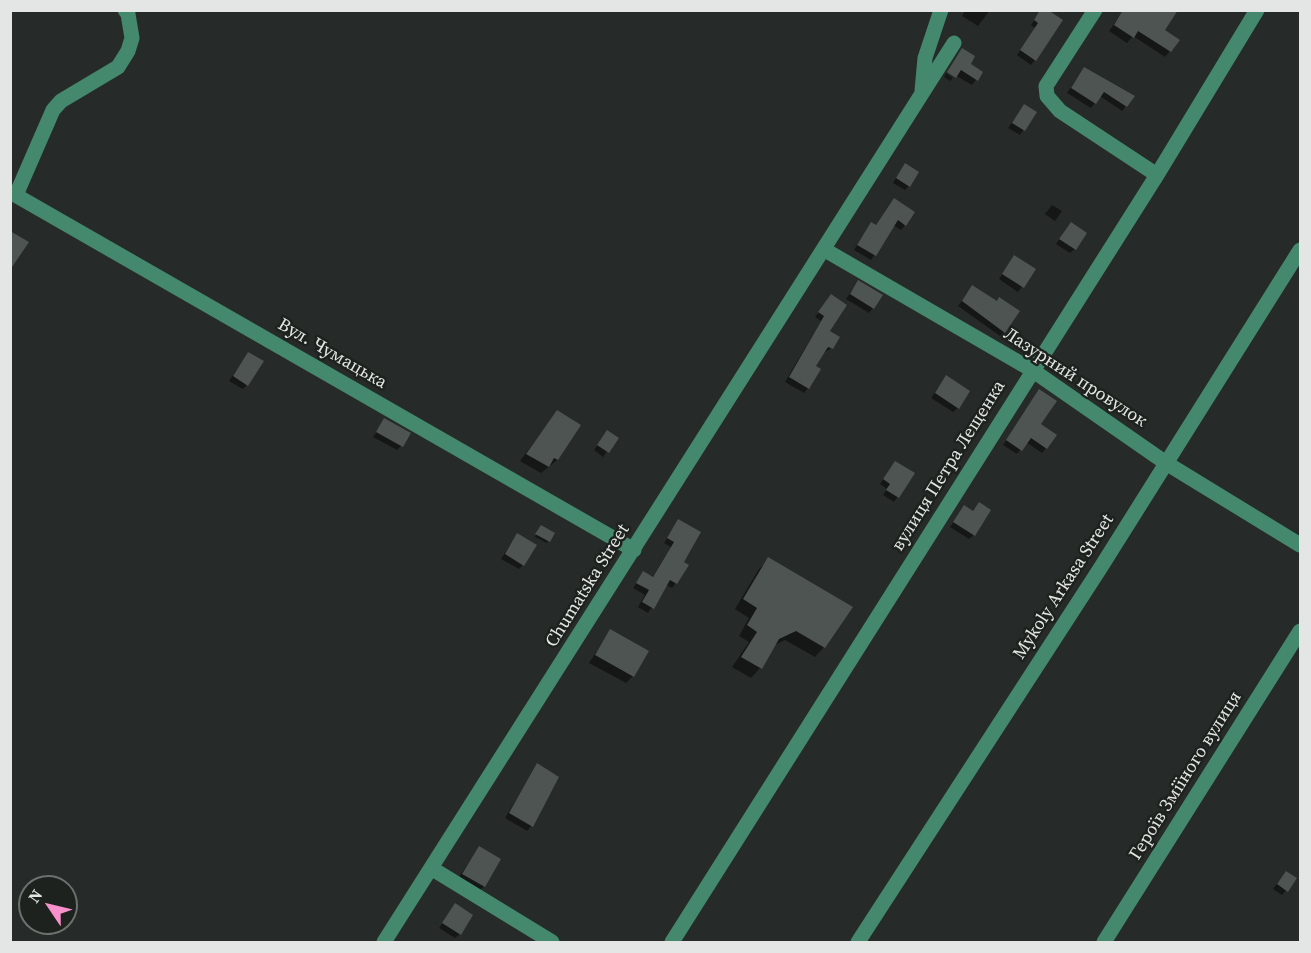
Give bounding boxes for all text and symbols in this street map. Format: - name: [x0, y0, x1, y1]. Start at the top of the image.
- street label: Вул. Чумацька: [274, 314, 390, 394]
- street label: Лазурний провулок: [999, 324, 1151, 432]
- street label: вулиця Петра Лещенка: [888, 377, 1010, 555]
- street label: Mykoly Arkasa Street: [1009, 510, 1119, 664]
- street label: Chumatska Street: [541, 520, 635, 652]
- street label: Героїв Зміїного вулиця: [1125, 688, 1247, 864]
- north arrow: [18, 875, 78, 935]
- text: N: [23, 885, 47, 907]

